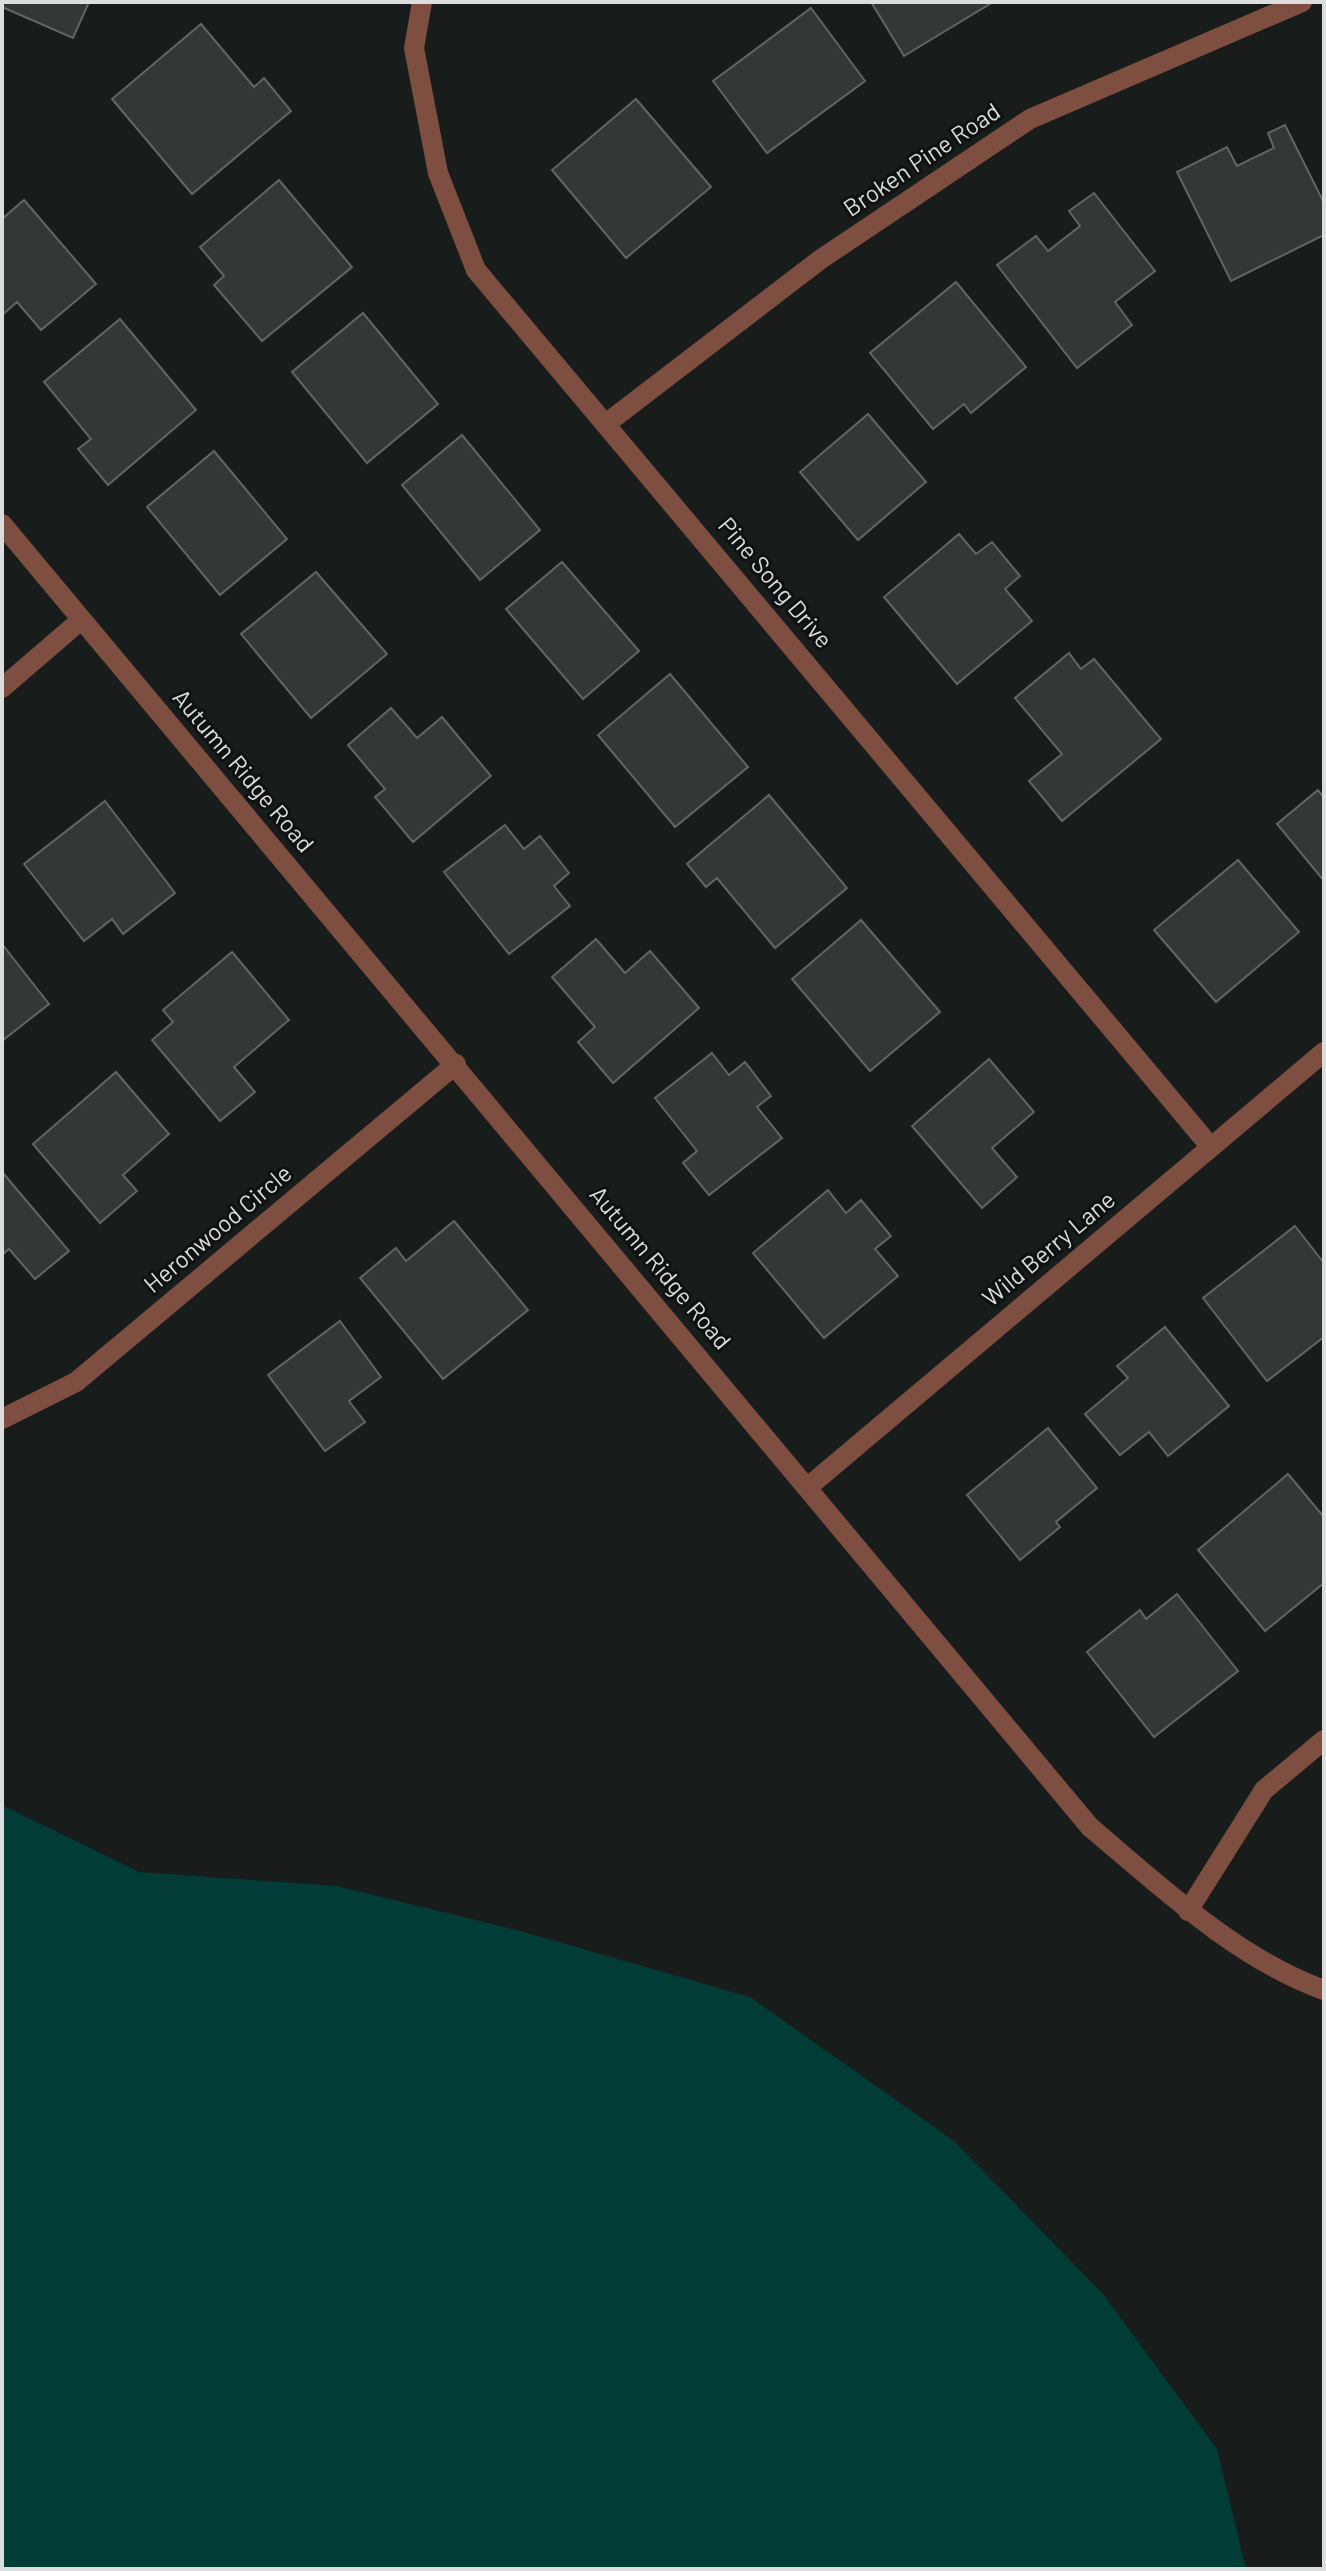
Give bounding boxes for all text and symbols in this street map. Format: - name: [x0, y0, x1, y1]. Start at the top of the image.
- street label: Broken Pine Road: [837, 96, 1005, 222]
- street label: Pine Song Drive: [713, 511, 839, 653]
- street label: Autumn Ridge Road: [167, 683, 321, 858]
- street label: Heronwood Circle: [137, 1158, 297, 1298]
- street label: Autumn Ridge Road: [584, 1180, 738, 1355]
- street label: Wild Berry Lane: [976, 1184, 1120, 1312]

